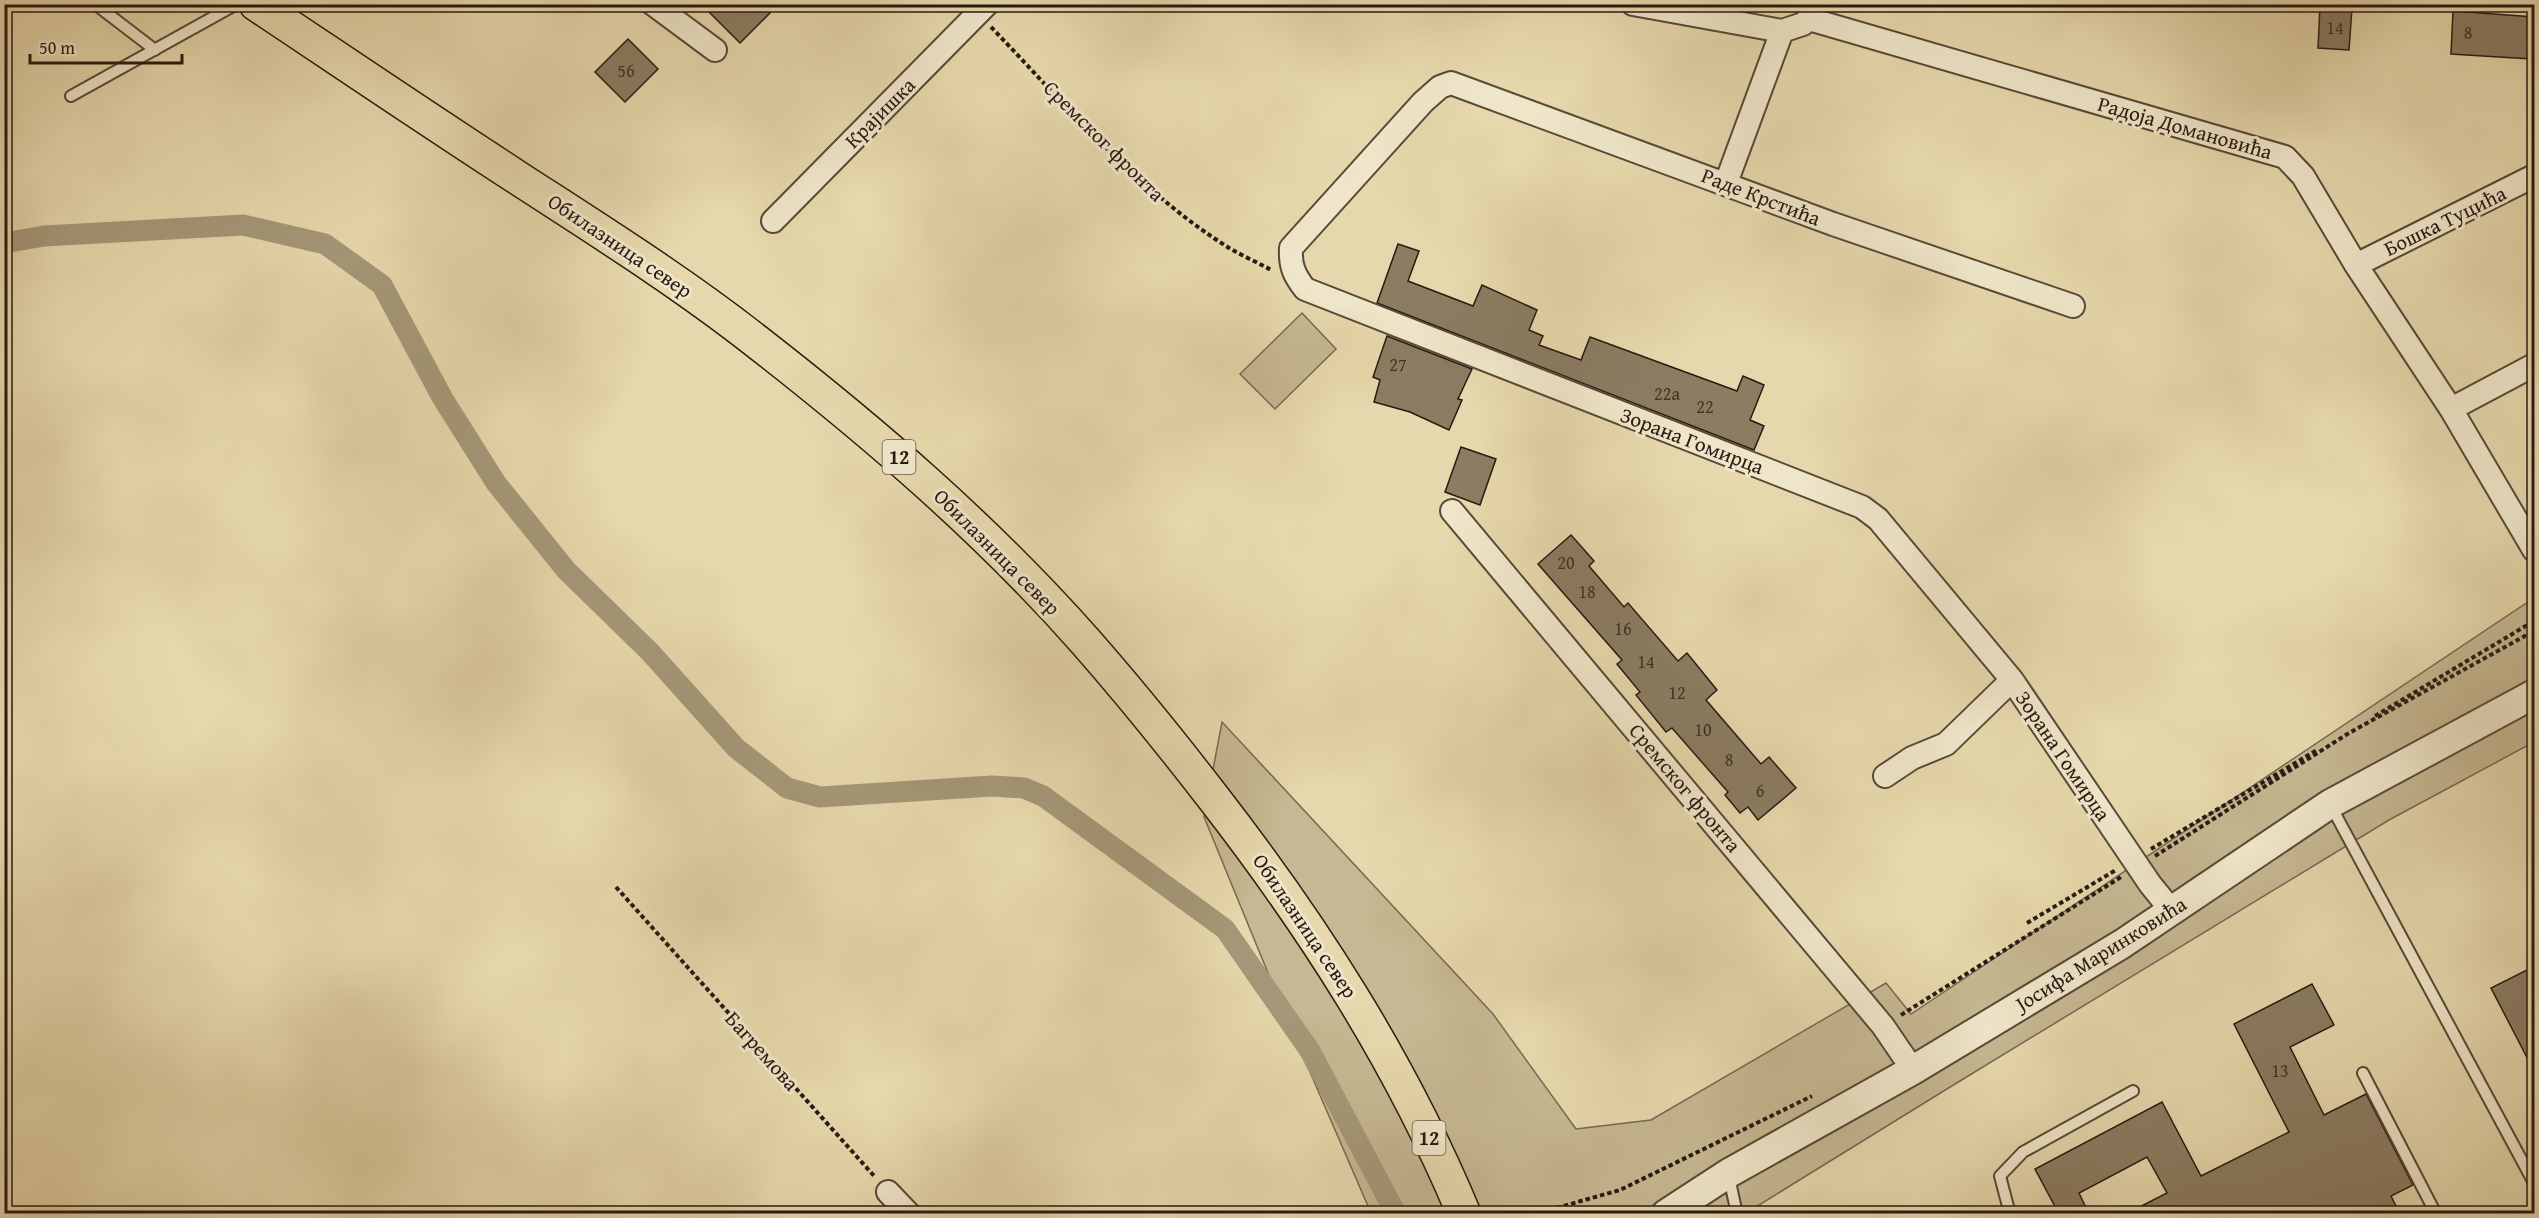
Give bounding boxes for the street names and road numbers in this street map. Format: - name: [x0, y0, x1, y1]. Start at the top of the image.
- street label: Крајишка: [837, 70, 922, 155]
- street label: Сремског фронта: [1037, 73, 1172, 208]
- street label: Радоја Домановића: [2094, 88, 2276, 167]
- street label: Раде Крстића: [1697, 160, 1825, 233]
- street label: Бошка Туцића: [2378, 178, 2511, 264]
- street label: Обилазница север: [542, 186, 699, 306]
- street label: Зорана Гомирца: [1616, 399, 1768, 482]
- road number: 12: [882, 440, 916, 474]
- street label: Обилазница север: [927, 481, 1068, 622]
- street label: Зорана Гомирца: [2008, 684, 2119, 827]
- street label: Сремског фронта: [1622, 716, 1749, 859]
- street label: Обилазница север: [1245, 847, 1365, 1004]
- street label: Јосифа Маринковића: [2007, 888, 2192, 1020]
- street label: Багремова: [718, 1004, 807, 1097]
- road number: 12: [1412, 1121, 1446, 1155]

